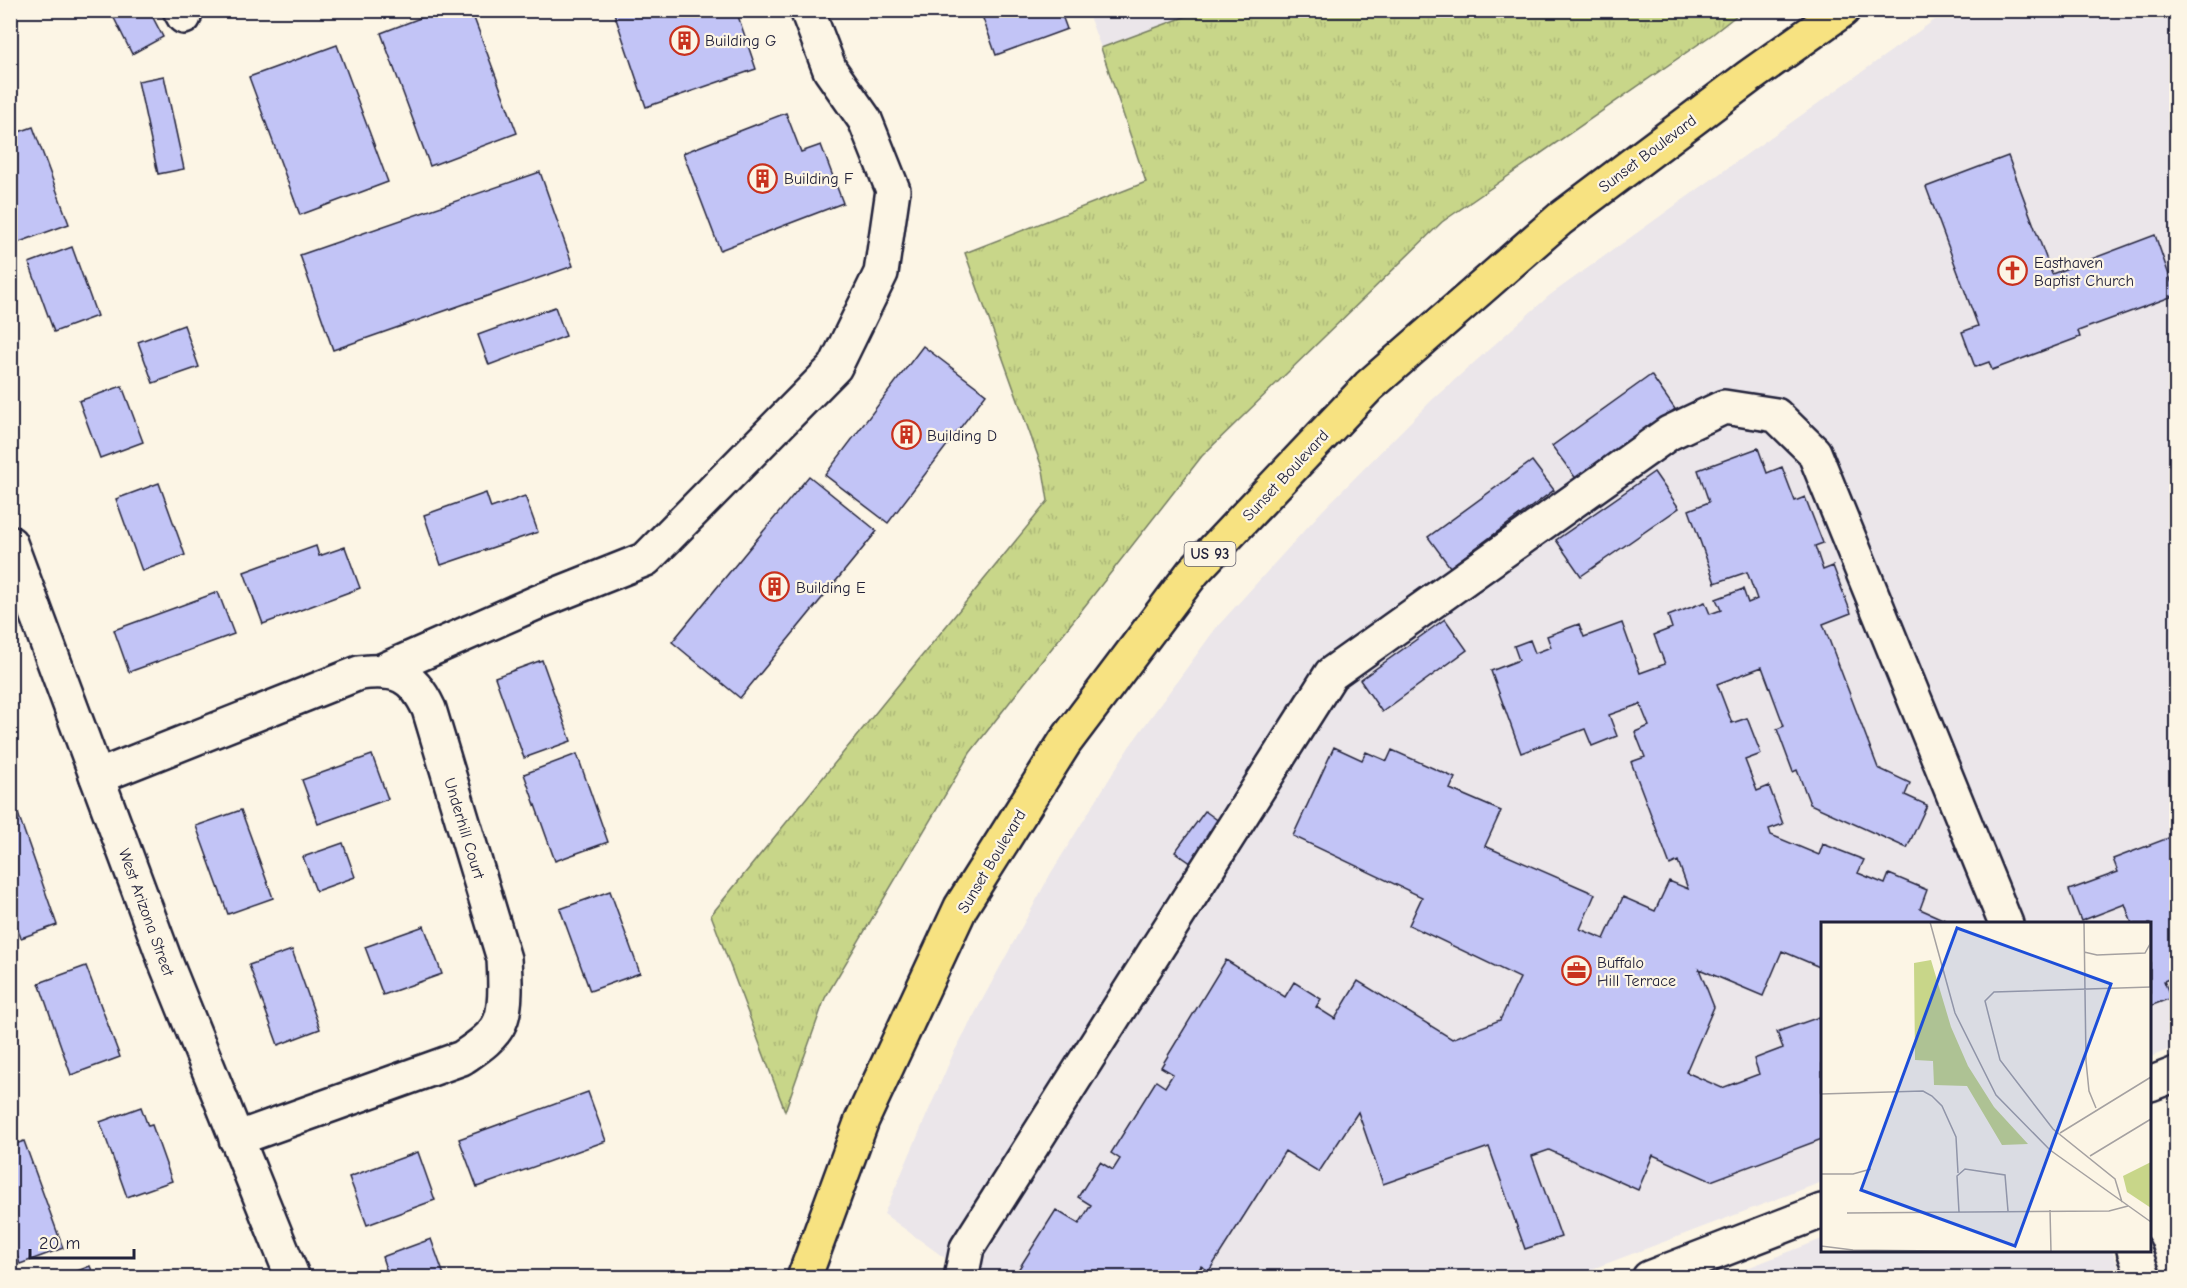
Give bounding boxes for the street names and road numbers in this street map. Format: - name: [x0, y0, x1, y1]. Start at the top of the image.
- street label: Sunset Boulevard: [1595, 111, 1700, 196]
- street label: Sunset Boulevard: [1239, 427, 1332, 525]
- road number: US 93: [1184, 542, 1236, 566]
- street label: Underhill Court: [440, 776, 488, 881]
- street label: Sunset Boulevard: [954, 807, 1030, 916]
- street label: West Arizona Street: [115, 846, 178, 979]

